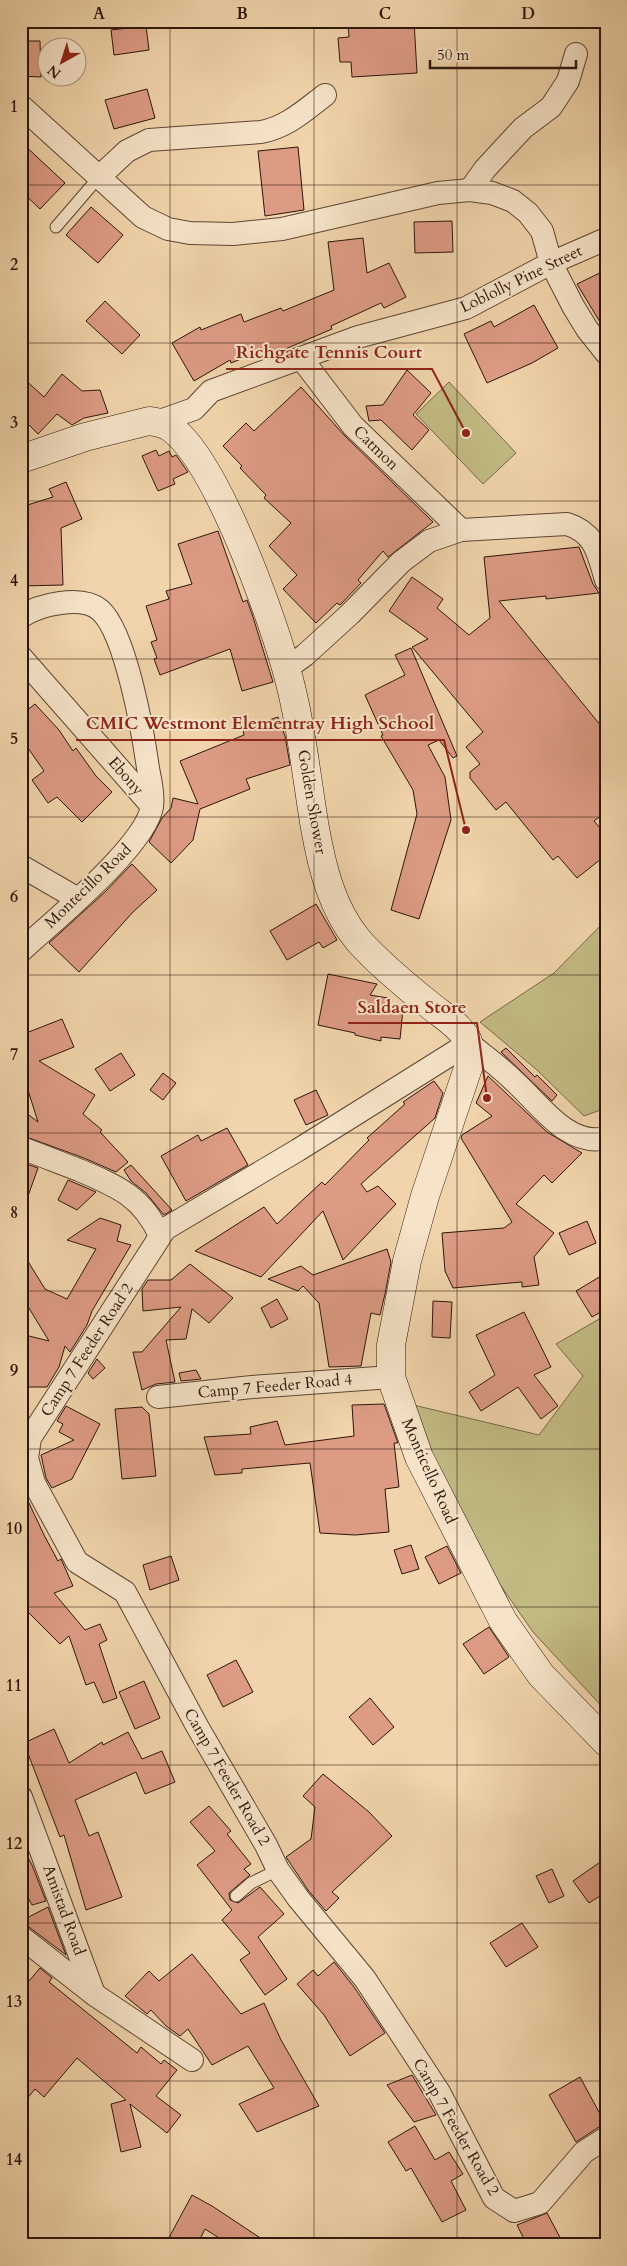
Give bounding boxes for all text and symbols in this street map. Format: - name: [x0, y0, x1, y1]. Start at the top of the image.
- text: A: [93, 3, 105, 25]
- text: B: [236, 3, 248, 25]
- text: C: [379, 3, 391, 25]
- text: D: [521, 3, 535, 25]
- north arrow: [38, 38, 88, 88]
- scale bar: [430, 38, 576, 70]
- text: 50 m: [437, 45, 469, 65]
- text: N: [43, 61, 65, 83]
- text: 1: [10, 96, 18, 118]
- street label: Loblolly Pine Street: [456, 240, 586, 318]
- text: 2: [10, 254, 18, 276]
- callout: Richgate Tennis Court: [226, 336, 432, 369]
- text: Richgate Tennis Court: [236, 340, 423, 365]
- text: 3: [10, 412, 18, 434]
- street label: Catmon: [348, 421, 404, 475]
- text: 4: [10, 570, 18, 592]
- callout: CMIC Westmont Elementray High School: [76, 707, 444, 740]
- text: CMIC Westmont Elementray High School: [86, 711, 434, 736]
- text: 5: [10, 728, 18, 750]
- street label: Golden Shower: [292, 748, 332, 856]
- street label: Ebony: [103, 752, 149, 800]
- street label: Montecillo Road: [40, 838, 137, 933]
- text: 6: [10, 886, 18, 908]
- callout: Saldaen Store: [348, 990, 477, 1023]
- text: Saldaen Store: [357, 995, 467, 1020]
- text: 7: [10, 1044, 18, 1066]
- text: 8: [10, 1202, 18, 1224]
- street label: Camp 7 Feeder Road 2: [36, 1279, 138, 1421]
- text: 9: [10, 1360, 18, 1382]
- street label: Camp 7 Feeder Road 4: [197, 1368, 353, 1404]
- street label: Monticello Road: [396, 1415, 462, 1528]
- text: 10: [6, 1518, 22, 1540]
- text: 11: [6, 1675, 22, 1697]
- street label: Camp 7 Feeder Road 2: [179, 1704, 275, 1850]
- text: 12: [6, 1833, 22, 1855]
- street label: Amistad Road: [37, 1862, 91, 1959]
- text: 13: [6, 1991, 22, 2013]
- street label: Camp 7 Feeder Road 2: [408, 2054, 504, 2200]
- text: 14: [6, 2149, 22, 2171]

